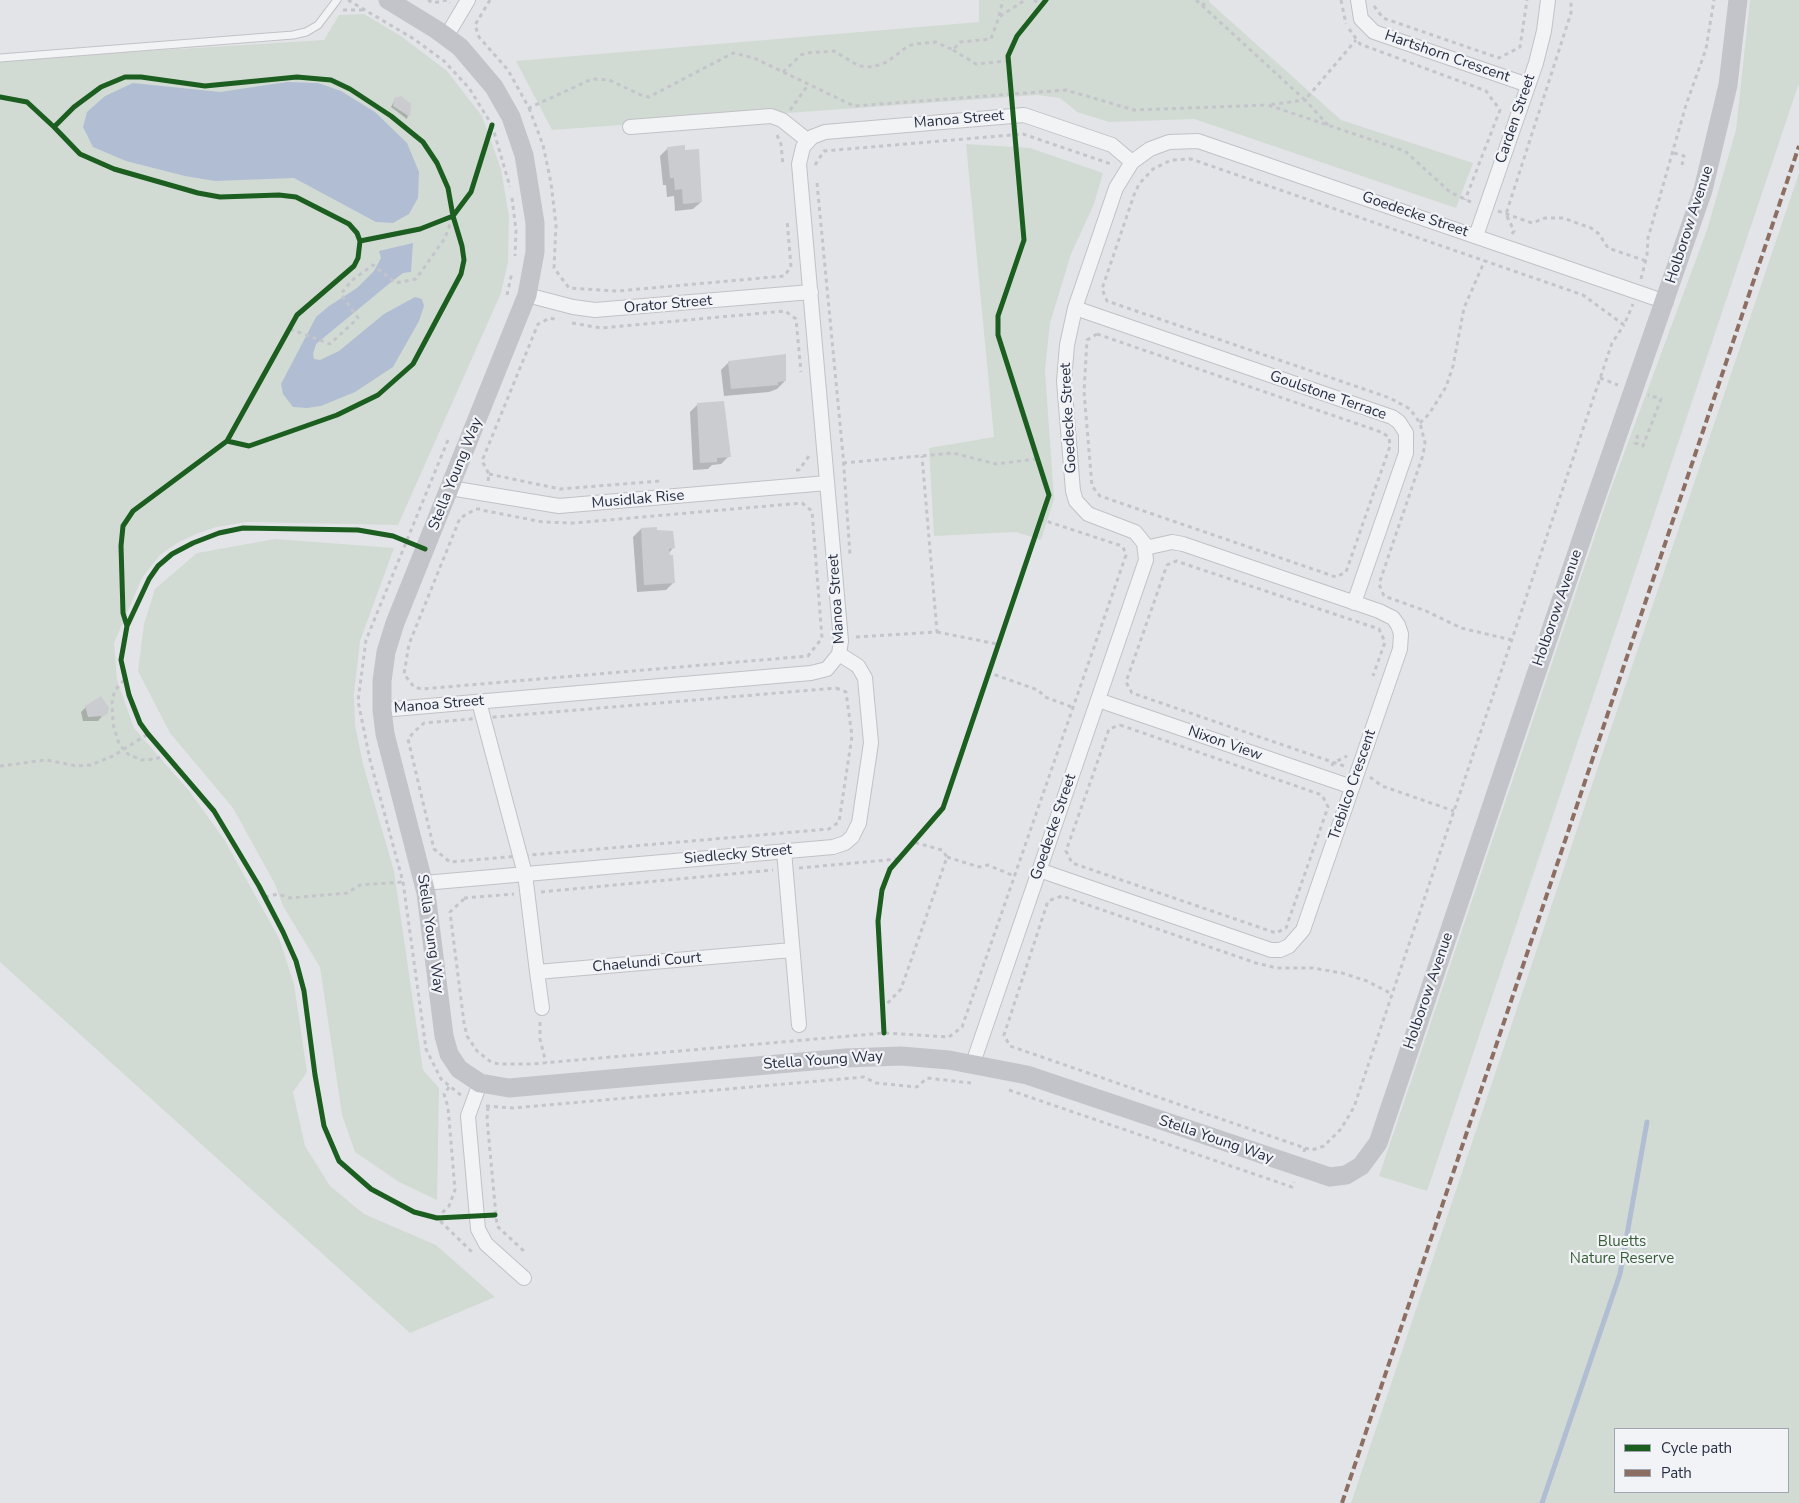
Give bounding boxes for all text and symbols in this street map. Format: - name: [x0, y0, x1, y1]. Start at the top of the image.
- street label: Hartshorn Crescent: [1382, 27, 1512, 87]
- street label: Carden Street: [1492, 72, 1540, 166]
- street label: Manoa Street: [913, 107, 1005, 133]
- street label: Holborow Avenue: [1663, 164, 1717, 286]
- street label: Goedecke Street: [1360, 188, 1470, 242]
- street label: Orator Street: [623, 292, 713, 318]
- street label: Goedecke Street: [1057, 362, 1081, 474]
- street label: Goulstone Terrace: [1267, 368, 1389, 424]
- street label: Stella Young Way: [425, 415, 487, 533]
- street label: Musidlak Rise: [591, 487, 685, 513]
- street label: Holborow Avenue: [1530, 547, 1586, 669]
- street label: Manoa Street: [825, 553, 849, 645]
- street label: Manoa Street: [393, 692, 485, 718]
- street label: Nixon View: [1186, 723, 1264, 765]
- street label: Trebilco Crescent: [1326, 727, 1380, 843]
- street label: Goedecke Street: [1027, 772, 1081, 882]
- street label: Siedlecky Street: [683, 841, 793, 869]
- street label: Stella Young Way: [413, 873, 447, 995]
- street label: Holborow Avenue: [1401, 930, 1457, 1052]
- street label: Chaelundi Court: [592, 949, 702, 977]
- street label: Stella Young Way: [763, 1048, 883, 1074]
- street label: Stella Young Way: [1156, 1112, 1276, 1168]
- park label: Bluetts Nature Reserve: [1570, 1233, 1674, 1268]
- legend: [1614, 1428, 1789, 1493]
- text: Cycle path: [1661, 1438, 1732, 1458]
- text: Path: [1661, 1463, 1692, 1483]

